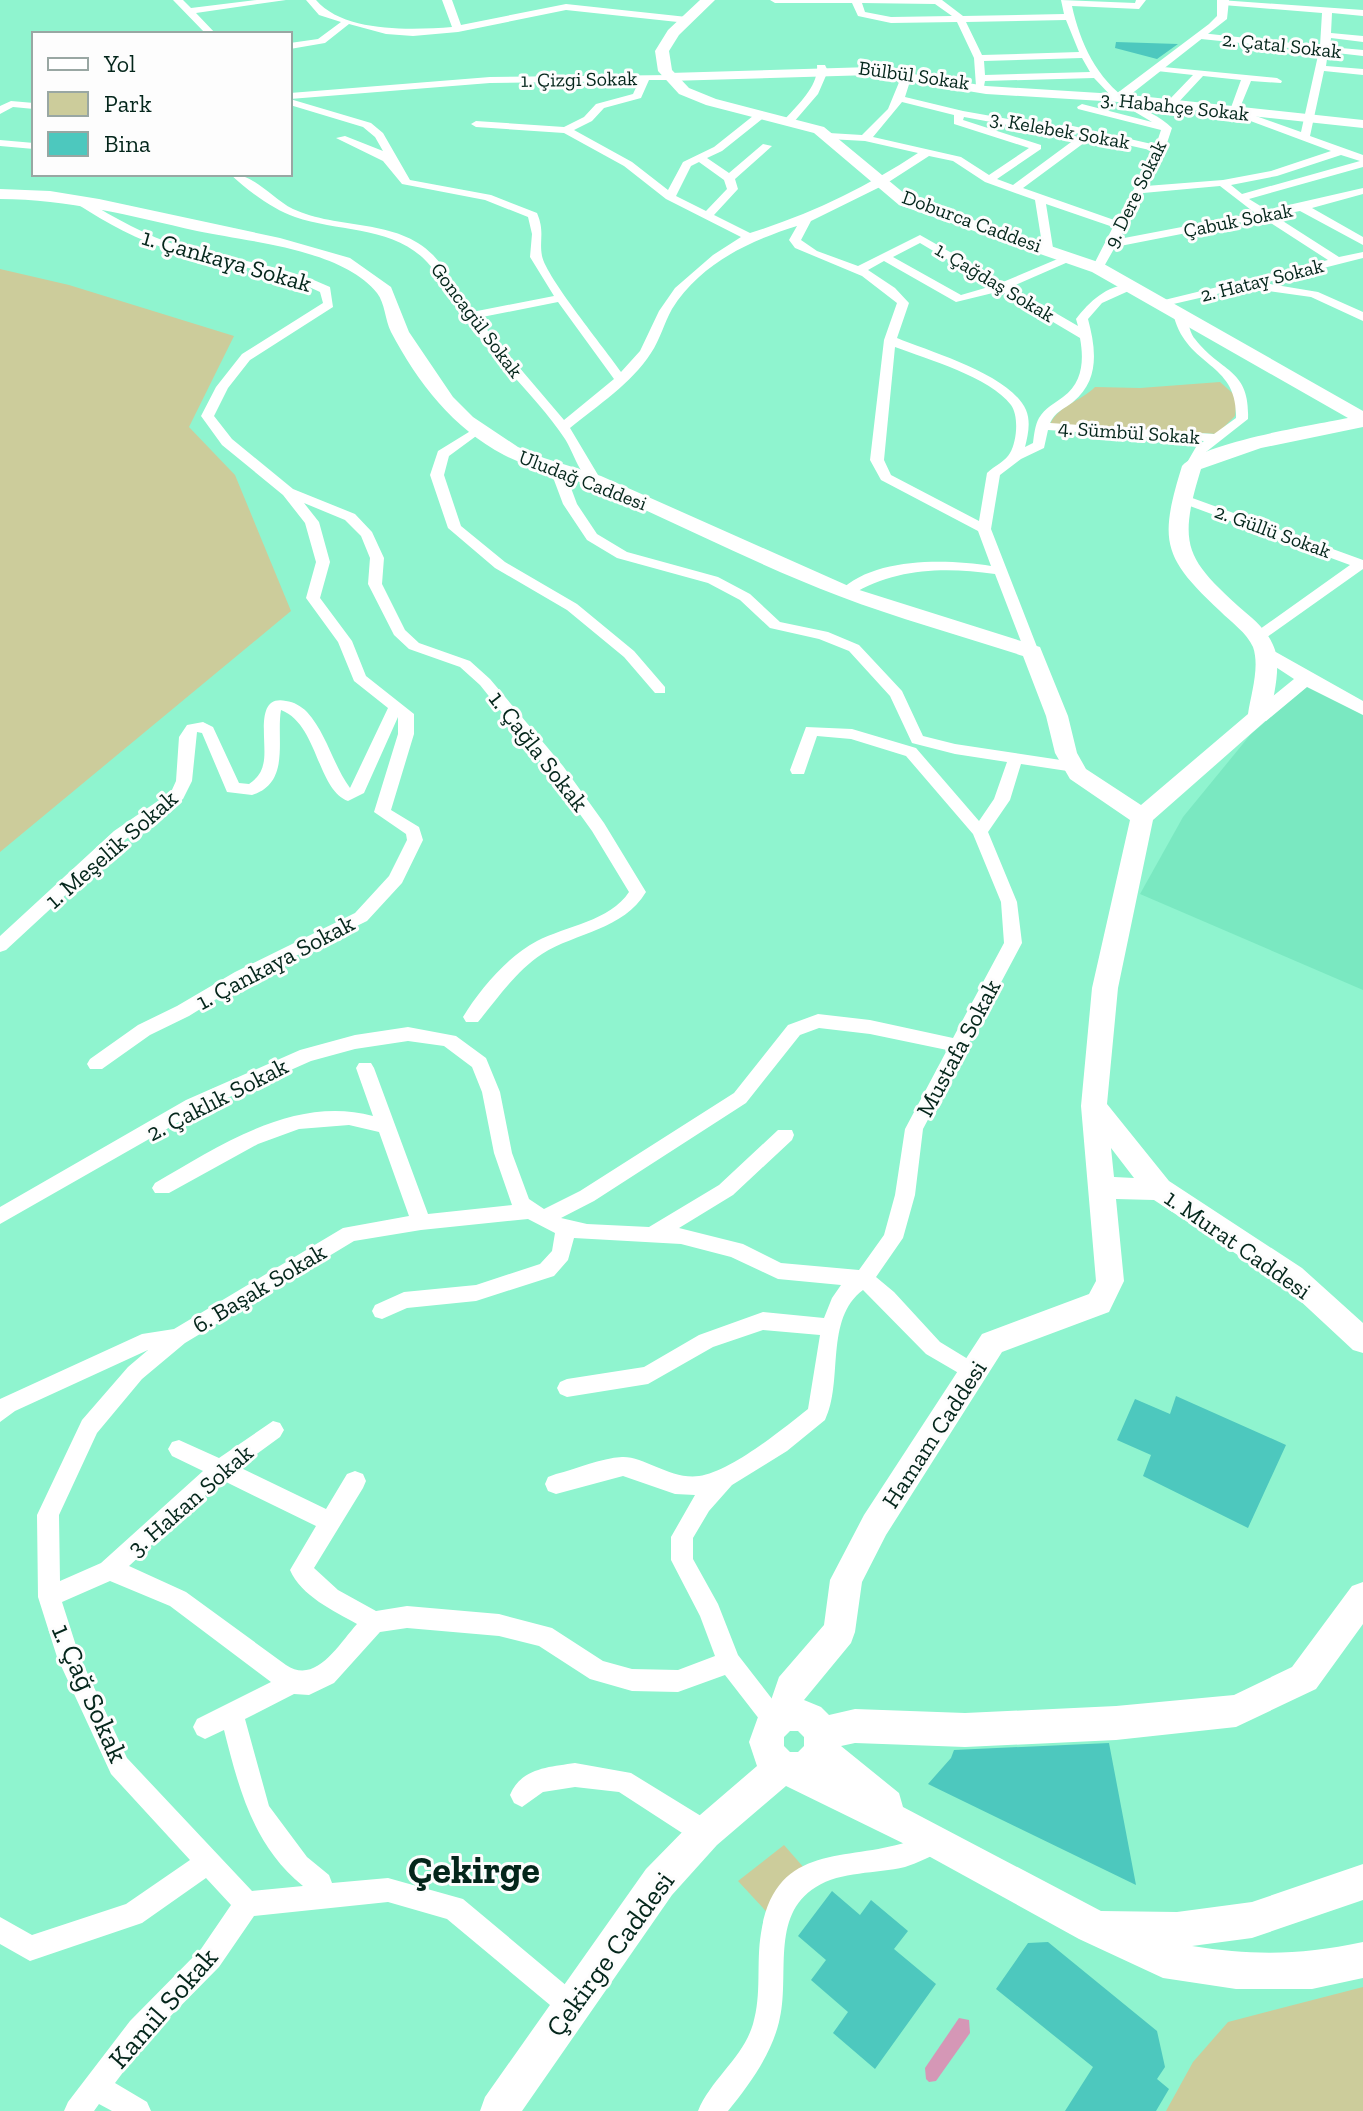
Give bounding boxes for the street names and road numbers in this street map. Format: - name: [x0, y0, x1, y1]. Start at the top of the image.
- street label: 2. Çatal Sokak: [1221, 27, 1343, 63]
- street label: Bülbül Sokak: [857, 55, 972, 95]
- street label: 1. Çizgi Sokak: [520, 66, 638, 92]
- street label: 3. Habahçe Sokak: [1100, 86, 1251, 126]
- street label: 3. Kelebek Sokak: [988, 106, 1132, 154]
- street label: 9. Dere Sokak: [1099, 136, 1172, 252]
- street label: Doburca Caddesi: [899, 185, 1045, 257]
- street label: Çabuk Sokak: [1181, 198, 1295, 242]
- street label: 1. Çankaya Sokak: [139, 222, 316, 298]
- street label: 1. Çağdaş Sokak: [931, 237, 1060, 327]
- street label: 2. Hatay Sokak: [1198, 253, 1327, 307]
- street label: Goncagül Sokak: [426, 258, 528, 383]
- street label: 4. Sümbül Sokak: [1057, 415, 1201, 449]
- street label: Uludağ Caddesi: [516, 445, 651, 516]
- street label: 2. Güllü Sokak: [1212, 499, 1335, 563]
- street label: 1. Çağla Sokak: [483, 685, 595, 817]
- street label: 1. Meşelik Sokak: [39, 783, 184, 914]
- street label: 1. Çankaya Sokak: [191, 908, 360, 1016]
- street label: Mustafa Sokak: [910, 974, 1007, 1122]
- street label: 2. Çaklık Sokak: [141, 1051, 293, 1147]
- street label: 1. Murat Caddesi: [1159, 1183, 1317, 1305]
- street label: 6. Başak Sokak: [187, 1236, 331, 1339]
- street label: Hamam Caddesi: [876, 1355, 993, 1513]
- street label: 3. Hakan Sokak: [121, 1437, 259, 1562]
- street label: 1. Çağ Sokak: [45, 1619, 135, 1768]
- street label: Çekirge Caddesi: [539, 1865, 681, 2043]
- street label: Kamil Sokak: [102, 1941, 225, 2075]

